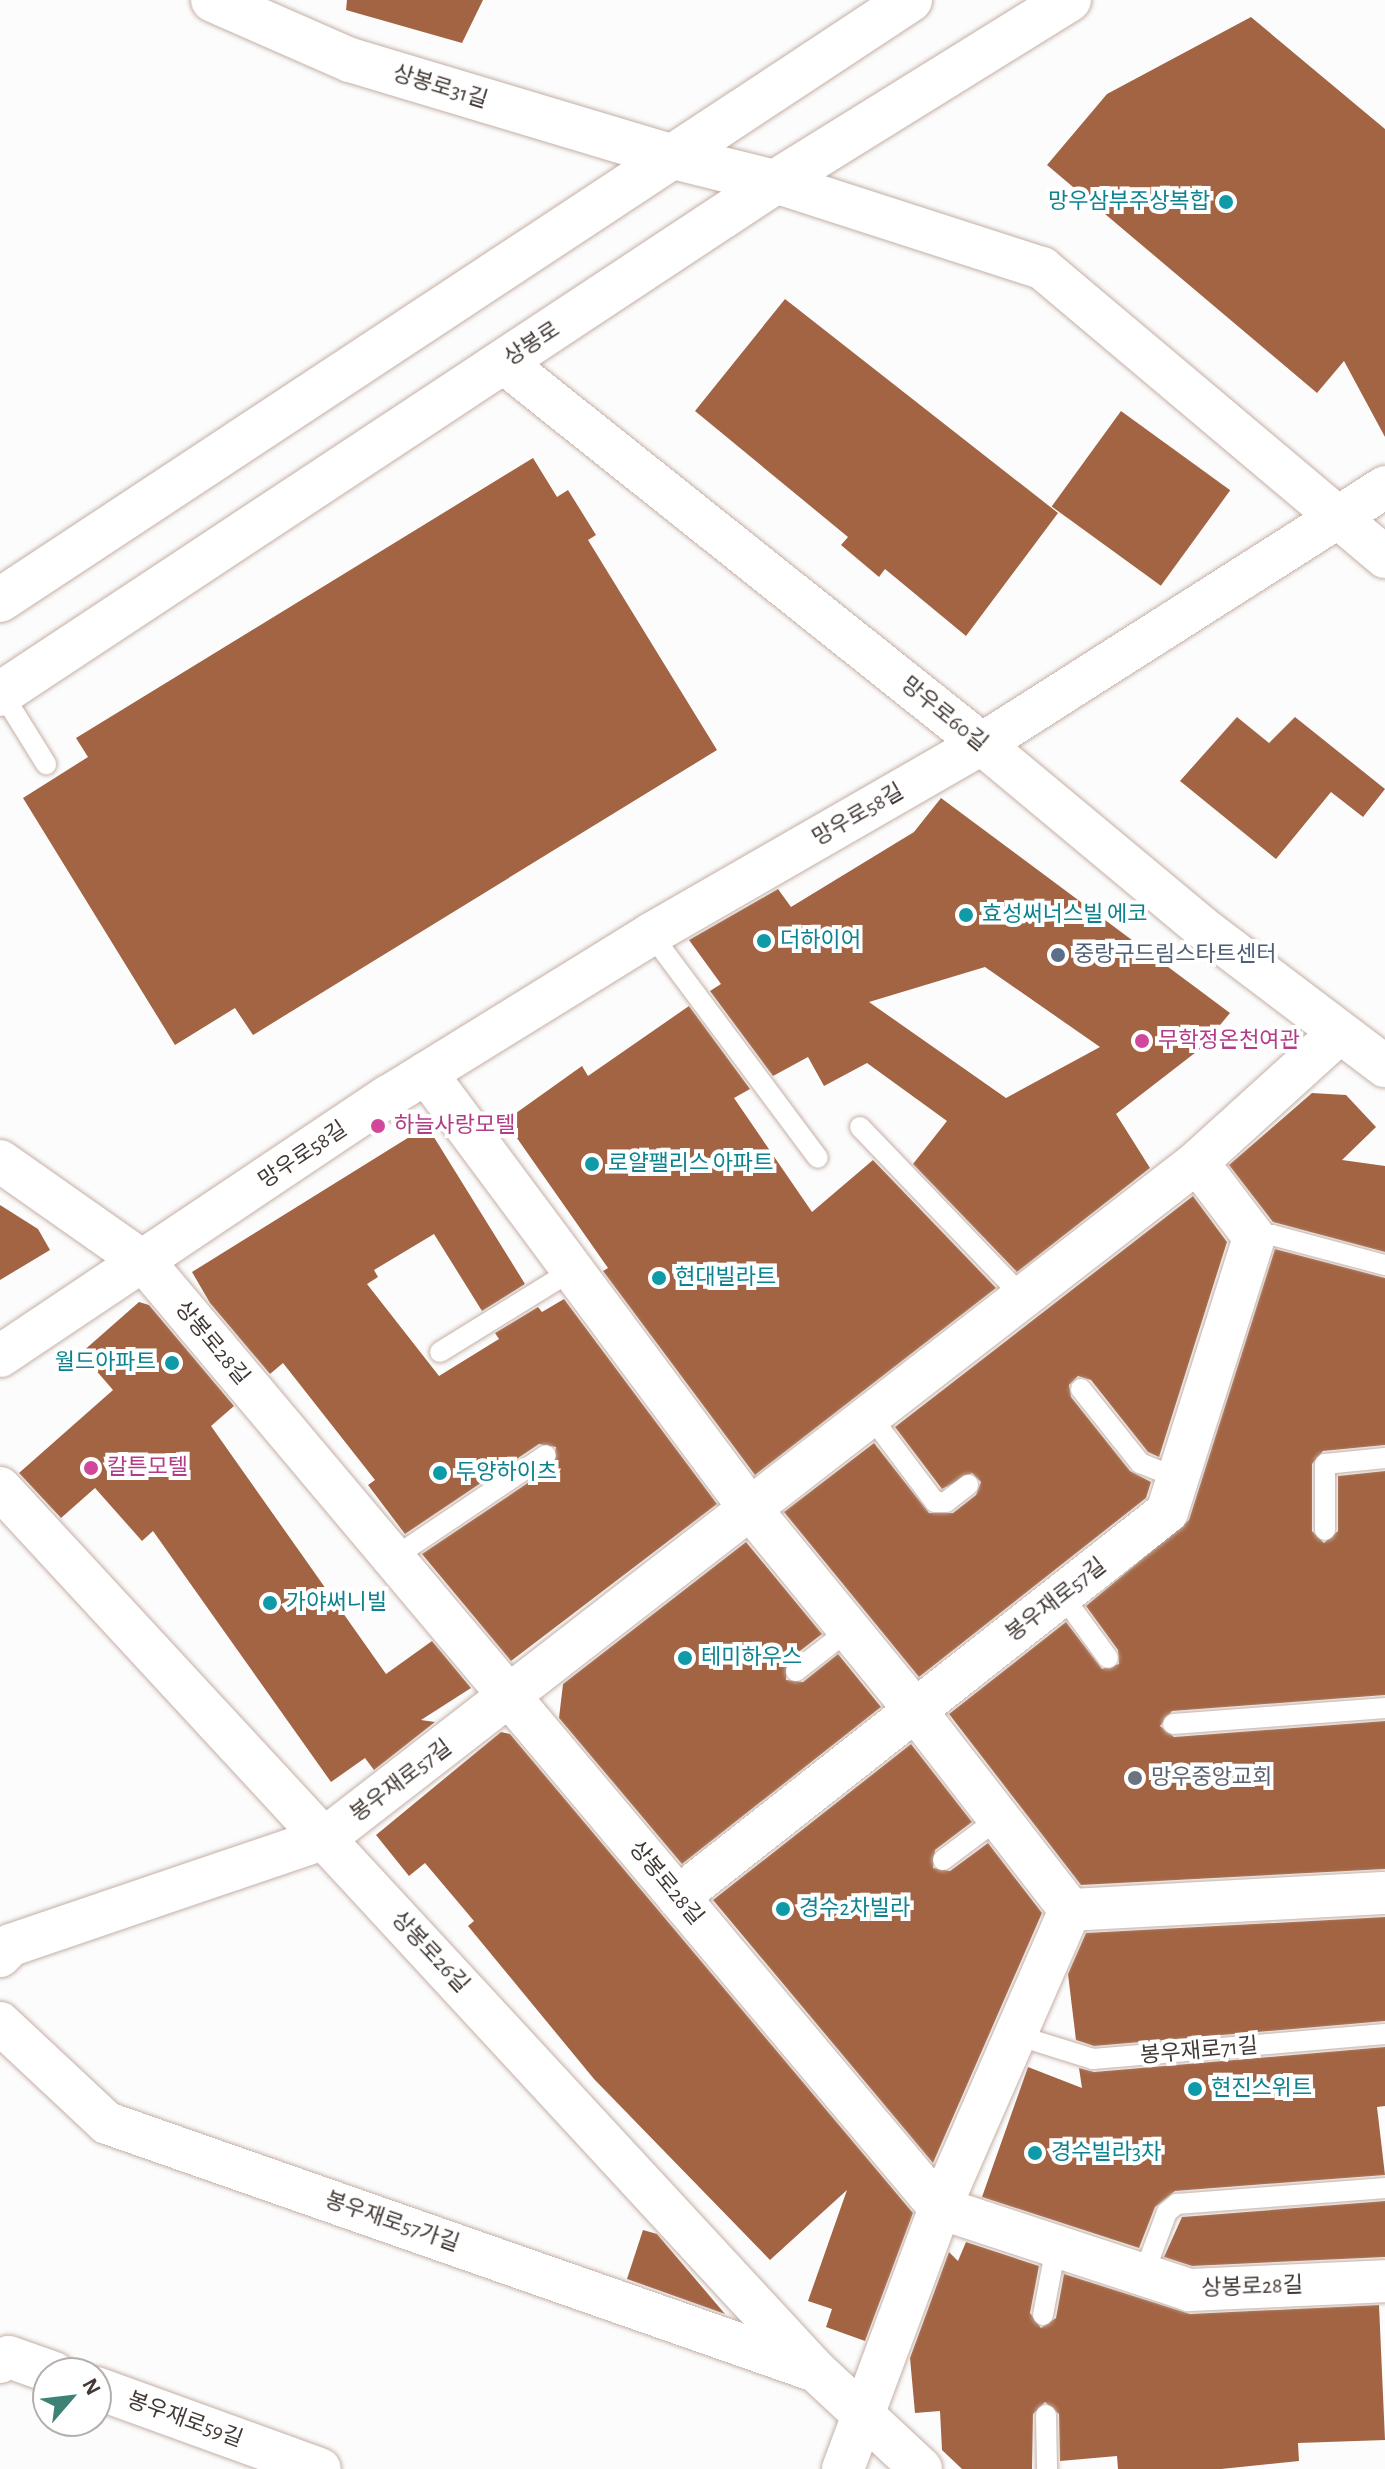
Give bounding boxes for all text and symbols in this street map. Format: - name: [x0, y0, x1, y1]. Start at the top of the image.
- street label: 상봉로31길: [389, 60, 491, 114]
- place label: 망우삼부주상복합: [1048, 189, 1210, 215]
- marker: 망우삼부주상복합: [1217, 193, 1235, 211]
- street label: 상봉로: [499, 316, 565, 372]
- street label: 망우로60길: [896, 671, 992, 757]
- street label: 망우로58길: [808, 778, 908, 852]
- place label: 효성써너스빌 에코: [982, 902, 1148, 928]
- marker: 효성써너스빌 에코: [957, 906, 975, 924]
- place label: 더하이어: [780, 928, 861, 954]
- marker: 더하이어: [755, 932, 773, 950]
- place label: 중랑구드림스타트센터: [1074, 942, 1276, 968]
- marker: 중랑구드림스타트센터: [1049, 946, 1067, 964]
- place label: 무학정온천여관: [1158, 1028, 1300, 1054]
- marker: 무학정온천여관: [1133, 1032, 1151, 1050]
- place label: 하늘사랑모텔: [394, 1113, 515, 1139]
- street label: 망우로58길: [254, 1116, 352, 1194]
- marker: 하늘사랑모텔: [369, 1117, 387, 1135]
- place label: 로얄팰리스 아파트: [608, 1151, 774, 1177]
- marker: 로얄팰리스 아파트: [583, 1155, 601, 1173]
- place label: 현대빌라트: [675, 1265, 776, 1291]
- marker: 현대빌라트: [650, 1269, 668, 1287]
- street label: 상봉로28길: [169, 1296, 255, 1390]
- place label: 월드아파트: [55, 1350, 156, 1376]
- marker: 월드아파트: [163, 1354, 181, 1372]
- place label: 칼튼모텔: [107, 1455, 188, 1481]
- marker: 칼튼모텔: [82, 1459, 100, 1477]
- place label: 두양하이츠: [456, 1460, 557, 1486]
- marker: 두양하이츠: [431, 1464, 449, 1482]
- street label: 봉우재로57길: [1001, 1553, 1111, 1647]
- place label: 가야써니빌: [286, 1590, 387, 1616]
- marker: 가야써니빌: [261, 1594, 279, 1612]
- place label: 테미하우스: [701, 1645, 802, 1671]
- marker: 테미하우스: [676, 1649, 694, 1667]
- street label: 봉우재로57길: [345, 1734, 457, 1828]
- place label: 망우중앙교회: [1151, 1765, 1272, 1791]
- marker: 망우중앙교회: [1126, 1769, 1144, 1787]
- street label: 상봉로28길: [623, 1836, 709, 1930]
- place label: 경수2차빌라: [799, 1896, 910, 1922]
- marker: 경수2차빌라: [774, 1900, 792, 1918]
- street label: 상봉로26길: [386, 1906, 474, 1998]
- street label: 봉우재로71길: [1139, 2033, 1259, 2069]
- place label: 현진스위트: [1211, 2076, 1312, 2102]
- marker: 현진스위트: [1186, 2080, 1204, 2098]
- place label: 경수빌라3차: [1051, 2140, 1161, 2166]
- marker: 경수빌라3차: [1026, 2144, 1044, 2162]
- street label: 봉우재로57가길: [322, 2187, 462, 2257]
- street label: 상봉로28길: [1201, 2272, 1303, 2302]
- north arrow: [32, 2357, 112, 2437]
- text: N: [78, 2375, 105, 2399]
- street label: 봉우재로59길: [124, 2387, 246, 2453]

